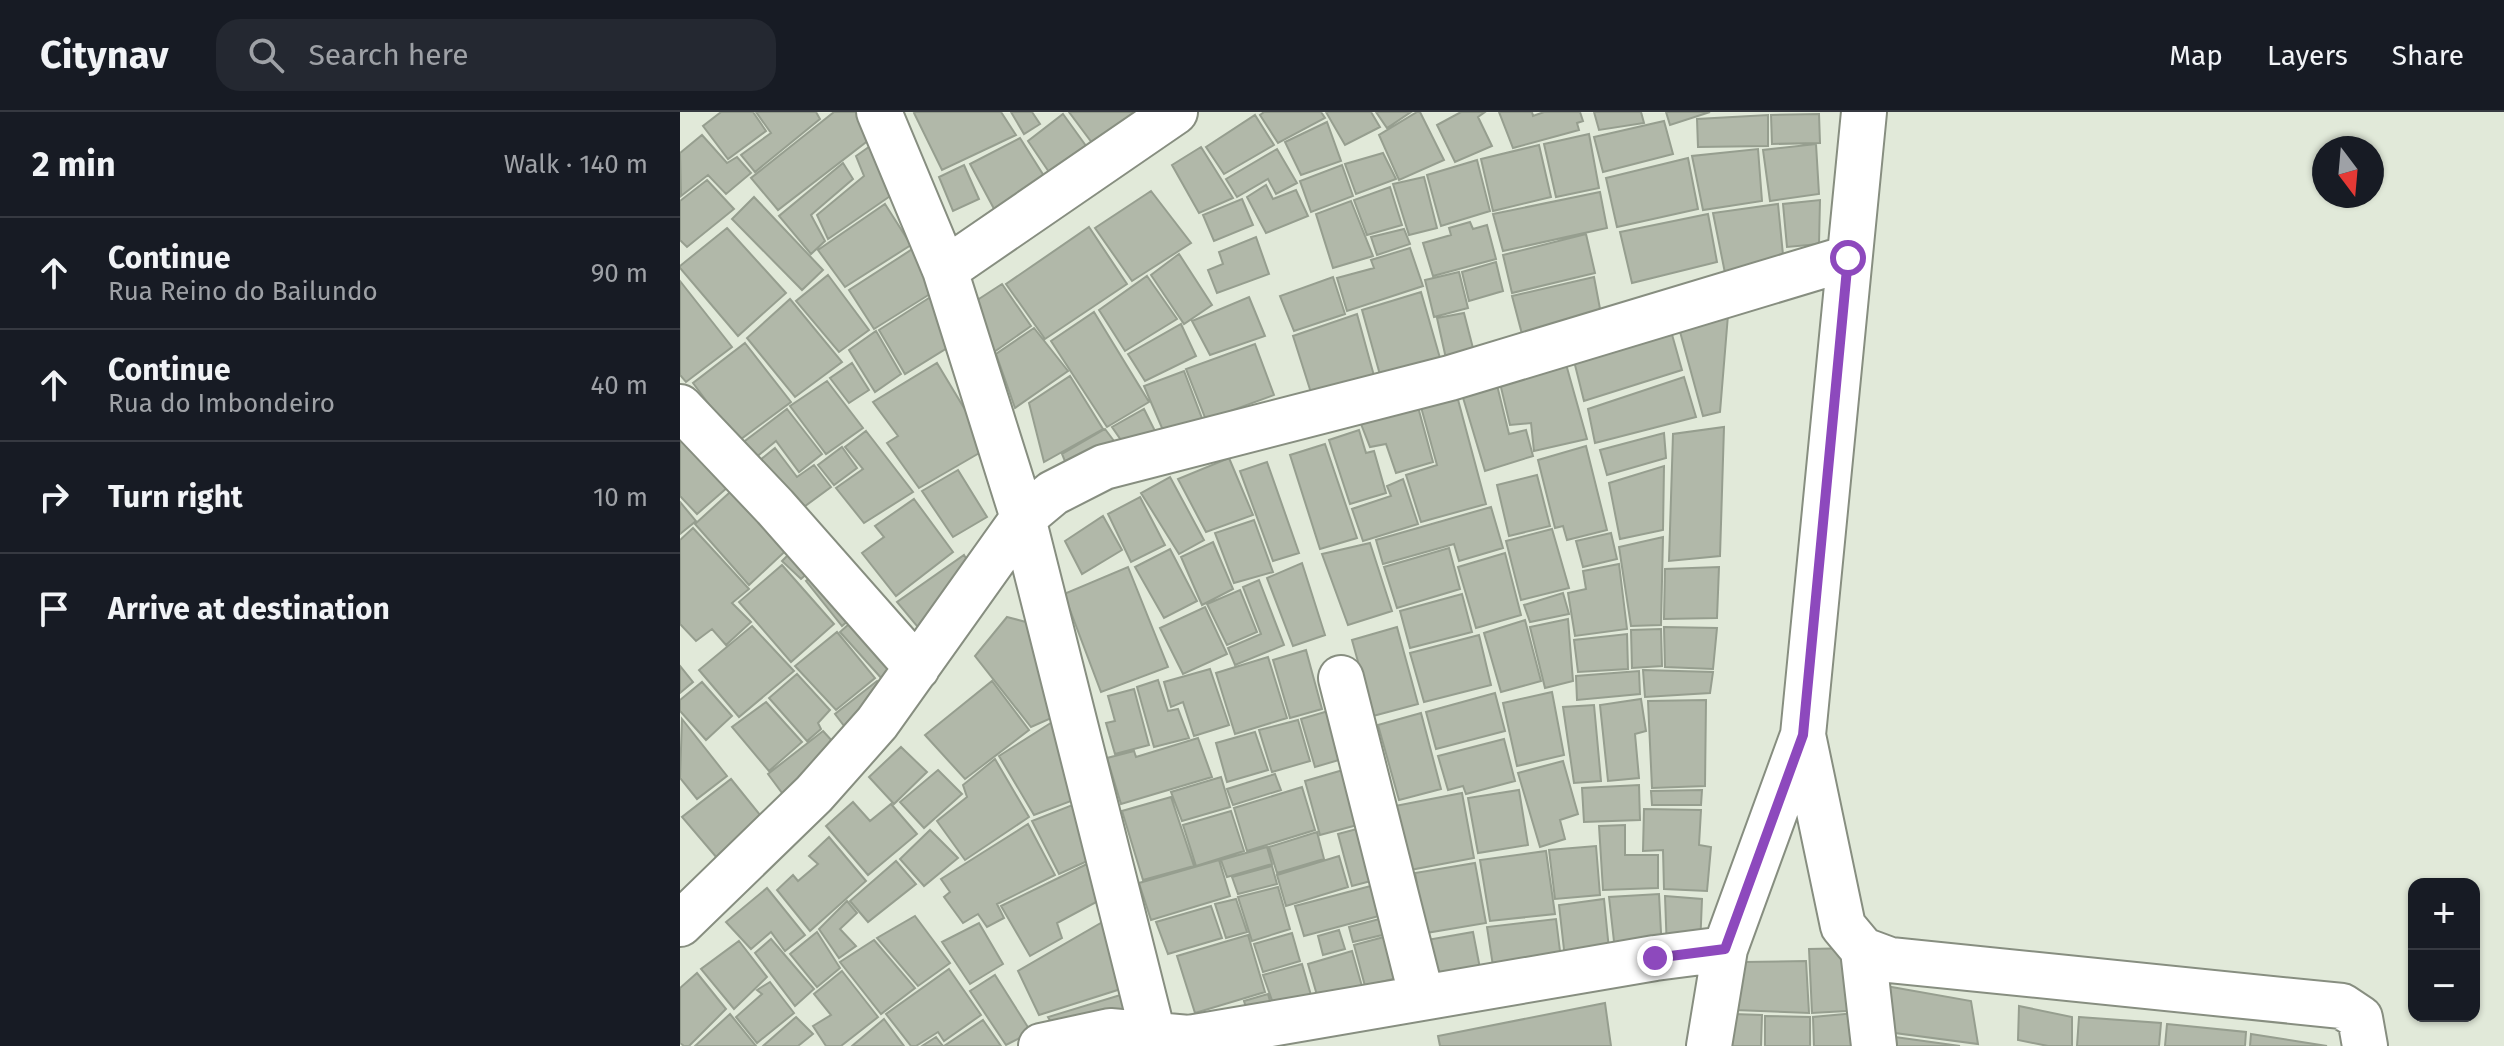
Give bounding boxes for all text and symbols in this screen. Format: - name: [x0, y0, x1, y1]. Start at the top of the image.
- search box: [216, 19, 776, 91]
- text: Citynav: [40, 32, 168, 78]
- icon: search: [244, 33, 288, 77]
- text: Search here: [308, 37, 469, 73]
- text: Map: [2169, 39, 2223, 72]
- text: Layers: [2267, 39, 2348, 72]
- text: Share: [2392, 39, 2464, 72]
- north arrow: [2312, 136, 2384, 208]
- text: 2 min: [32, 144, 116, 185]
- text: Walk · 140 m: [504, 149, 648, 180]
- text: Continue: [108, 240, 231, 276]
- route start: [1830, 240, 1866, 276]
- icon: ahead: [32, 251, 76, 295]
- text: 90 m: [591, 258, 648, 289]
- text: Rua Reino do Bailundo: [108, 276, 378, 307]
- text: Continue: [108, 352, 231, 388]
- icon: ahead: [32, 363, 76, 407]
- text: 40 m: [590, 370, 648, 401]
- text: Rua do Imbondeiro: [108, 388, 335, 419]
- icon: right: [32, 475, 76, 519]
- text: Turn right: [108, 479, 243, 515]
- text: 10 m: [593, 482, 648, 513]
- icon: arrive: [32, 587, 76, 631]
- text: Arrive at destination: [108, 591, 390, 627]
- map controls: [2408, 878, 2480, 1022]
- button: +: [2408, 878, 2480, 950]
- route end: [1637, 940, 1673, 976]
- button: −: [2408, 950, 2480, 1022]

